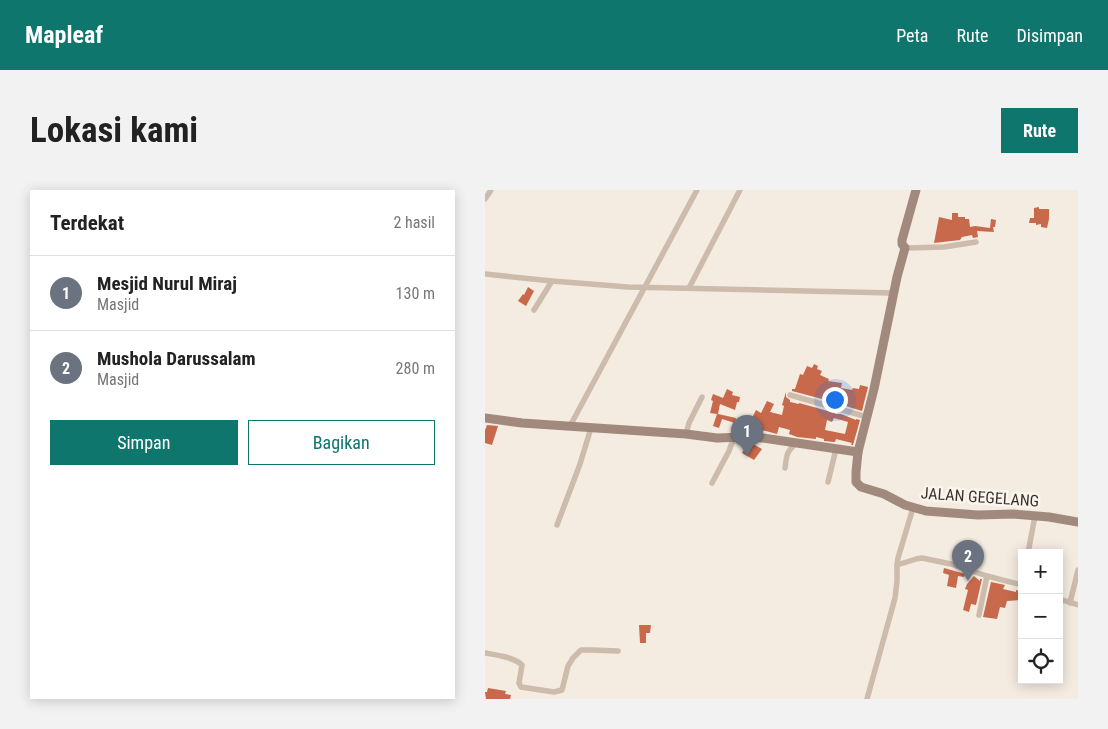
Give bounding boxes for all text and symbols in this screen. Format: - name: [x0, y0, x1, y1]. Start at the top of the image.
- text: Mapleaf: [25, 21, 103, 49]
- text: Peta: [896, 25, 928, 46]
- text: Rute: [956, 25, 988, 46]
- text: Disimpan: [1016, 25, 1083, 46]
- button: Rute: [1001, 108, 1078, 153]
- text: Lokasi kami: [30, 110, 198, 151]
- text: Terdekat: [50, 211, 124, 235]
- text: 2 hasil: [393, 213, 435, 232]
- text: Mesjid Nurul Miraj: [97, 272, 237, 295]
- text: 1: [62, 284, 70, 303]
- text: 130 m: [396, 284, 435, 303]
- text: Masjid: [97, 295, 139, 314]
- text: Mushola Darussalam: [97, 347, 256, 370]
- text: 2: [62, 359, 70, 378]
- text: 280 m: [396, 359, 435, 378]
- text: Masjid: [97, 370, 139, 389]
- your location: [822, 387, 848, 413]
- pin: 1: [731, 415, 763, 456]
- button: Simpan: [50, 420, 238, 465]
- button: Bagikan: [248, 420, 435, 465]
- street label: JALAN GEGELANG: [920, 483, 1040, 511]
- pin: 2: [952, 540, 984, 581]
- map controls: [1018, 549, 1063, 684]
- button: +: [1018, 549, 1063, 594]
- button: −: [1018, 594, 1063, 639]
- button: locate: [1018, 639, 1063, 684]

